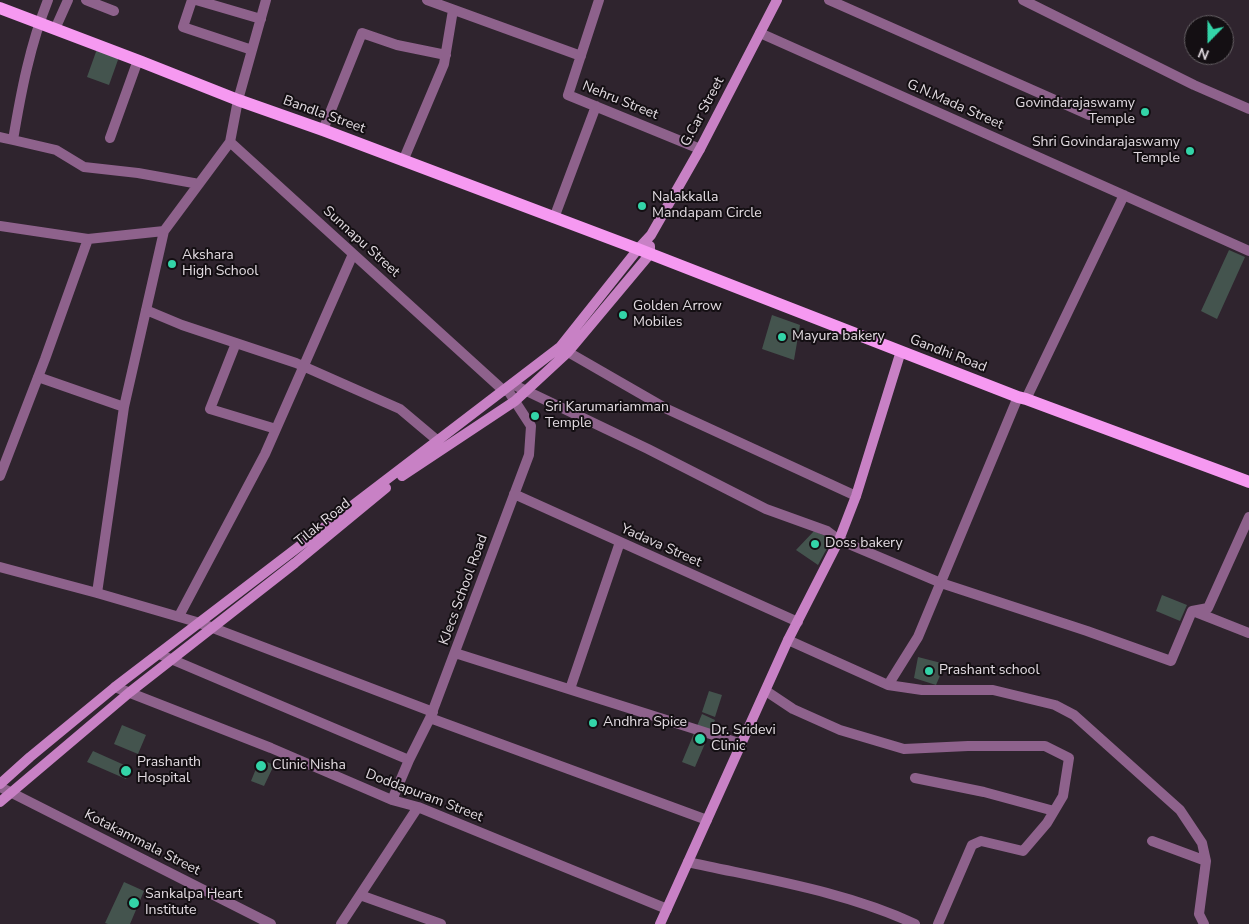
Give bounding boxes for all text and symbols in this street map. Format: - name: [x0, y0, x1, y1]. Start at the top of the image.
- north arrow: [1184, 15, 1234, 65]
- text: N: [1195, 43, 1212, 64]
- street label: G.Car Street: [678, 74, 728, 150]
- street label: G.N.Mada Street: [904, 76, 1006, 134]
- street label: Nehru Street: [580, 78, 660, 124]
- street label: Bandla Street: [281, 92, 367, 138]
- place label: Govindarajaswamy Temple: [1015, 96, 1135, 128]
- marker: Govindarajaswamy Temple: [1139, 106, 1151, 118]
- place label: Shri Govindarajaswamy Temple: [1032, 135, 1180, 168]
- marker: Shri Govindarajaswamy Temple: [1184, 145, 1196, 157]
- place label: Nalakkalla Mandapam Circle: [652, 190, 762, 222]
- marker: Nalakkalla Mandapam Circle: [636, 200, 648, 212]
- street label: Sunnapu Street: [319, 203, 403, 281]
- place label: Akshara High School: [182, 248, 258, 280]
- marker: Akshara High School: [166, 258, 178, 270]
- place label: Golden Arrow Mobiles: [633, 299, 722, 332]
- marker: Golden Arrow Mobiles: [617, 309, 629, 321]
- place label: Mayura bakery: [792, 329, 885, 345]
- marker: Mayura bakery: [776, 331, 788, 343]
- street label: Gandhi Road: [907, 332, 989, 376]
- place label: Sri Karumariamman Temple: [545, 400, 669, 432]
- marker: Sri Karumariamman Temple: [529, 410, 541, 422]
- street label: Tilak Road: [292, 496, 354, 550]
- street label: Yadava Street: [618, 521, 704, 571]
- street label: KJecs School Road: [436, 532, 492, 648]
- place label: Doss bakery: [825, 536, 903, 552]
- marker: Doss bakery: [809, 538, 821, 550]
- place label: Prashant school: [939, 663, 1040, 679]
- marker: Prashant school: [923, 665, 935, 677]
- place label: Andhra Spice: [603, 715, 687, 731]
- marker: Andhra Spice: [587, 717, 599, 729]
- place label: Dr. Sridevi Clinic: [711, 723, 776, 756]
- marker: Dr. Sridevi Clinic: [693, 732, 707, 746]
- place label: Prashanth Hospital: [137, 755, 201, 788]
- place label: Clinic Nisha: [272, 758, 346, 774]
- marker: Clinic Nisha: [254, 759, 268, 773]
- marker: Prashanth Hospital: [119, 764, 133, 778]
- street label: Doddapuram Street: [363, 766, 485, 826]
- street label: Kotakammala Street: [81, 807, 203, 879]
- place label: Sankalpa Heart Institute: [145, 887, 242, 920]
- marker: Sankalpa Heart Institute: [127, 896, 141, 910]

